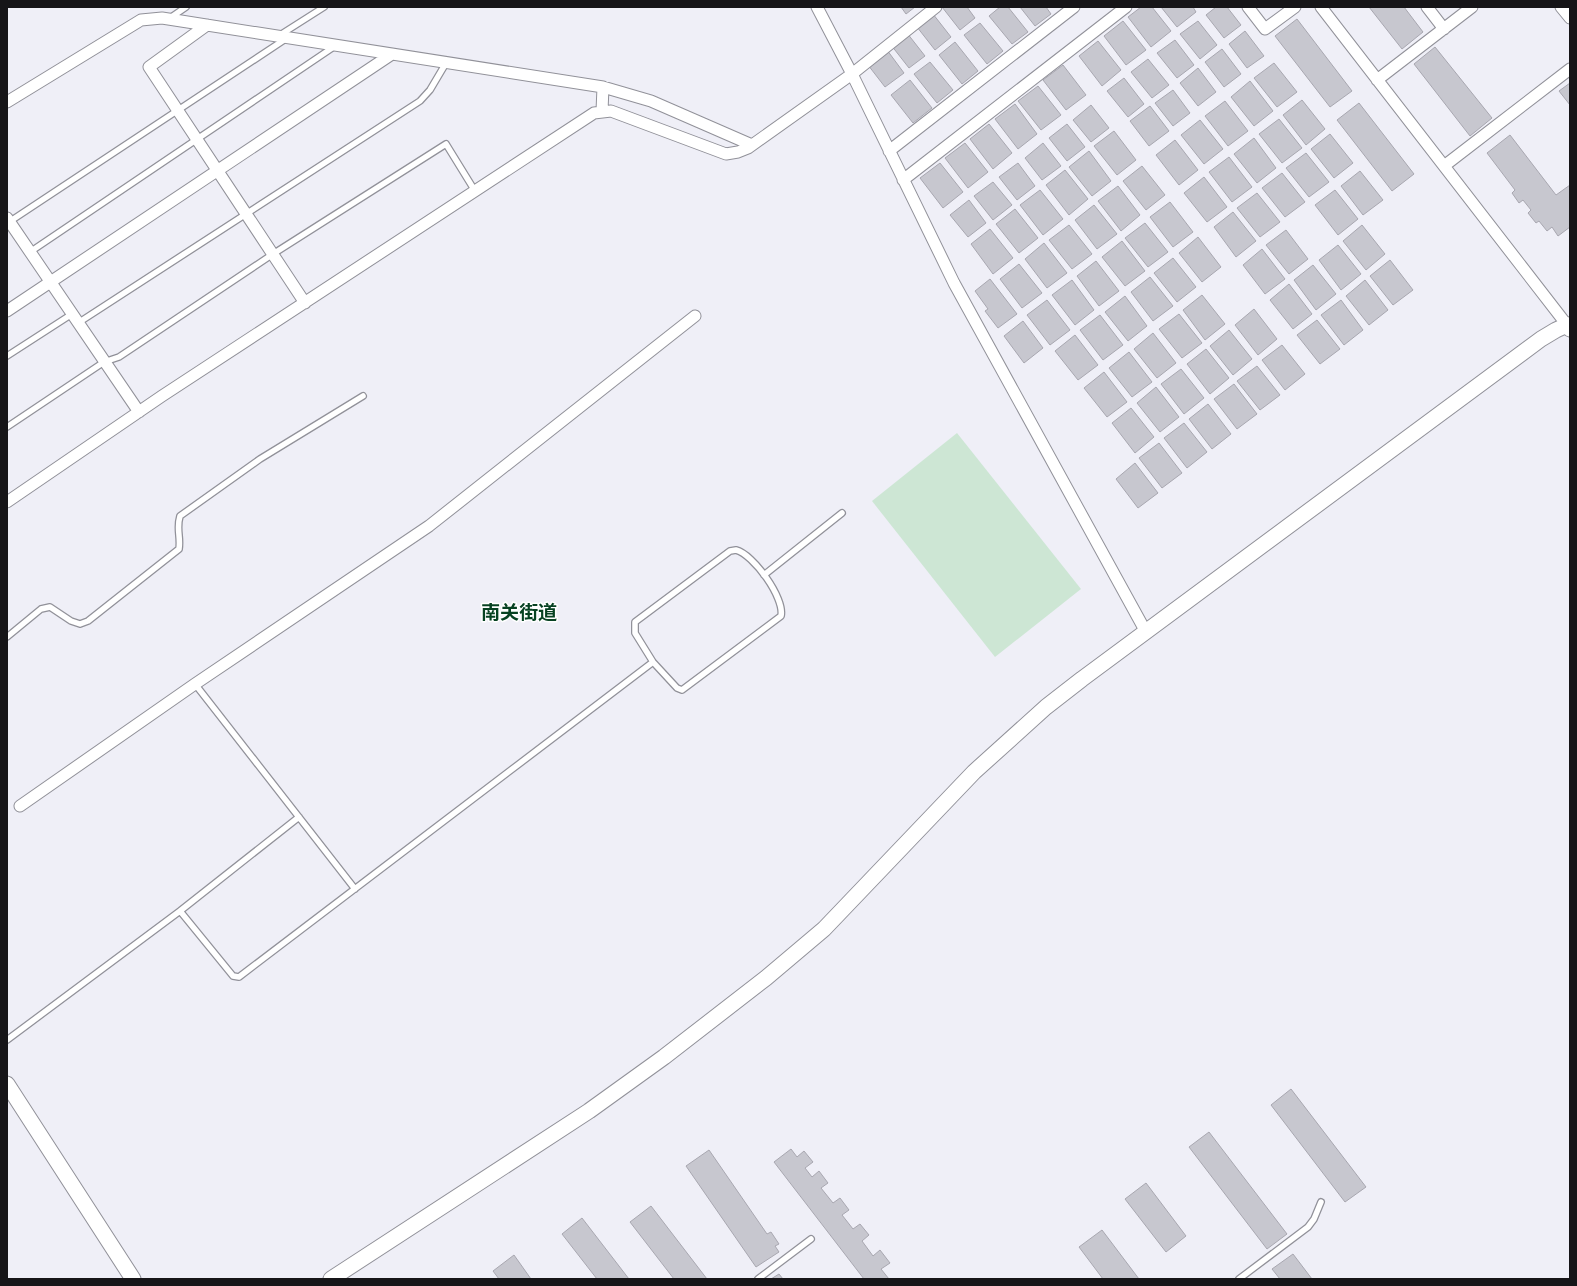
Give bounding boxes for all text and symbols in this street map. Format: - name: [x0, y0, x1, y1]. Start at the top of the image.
- district label: 南关街道: [481, 600, 557, 625]

